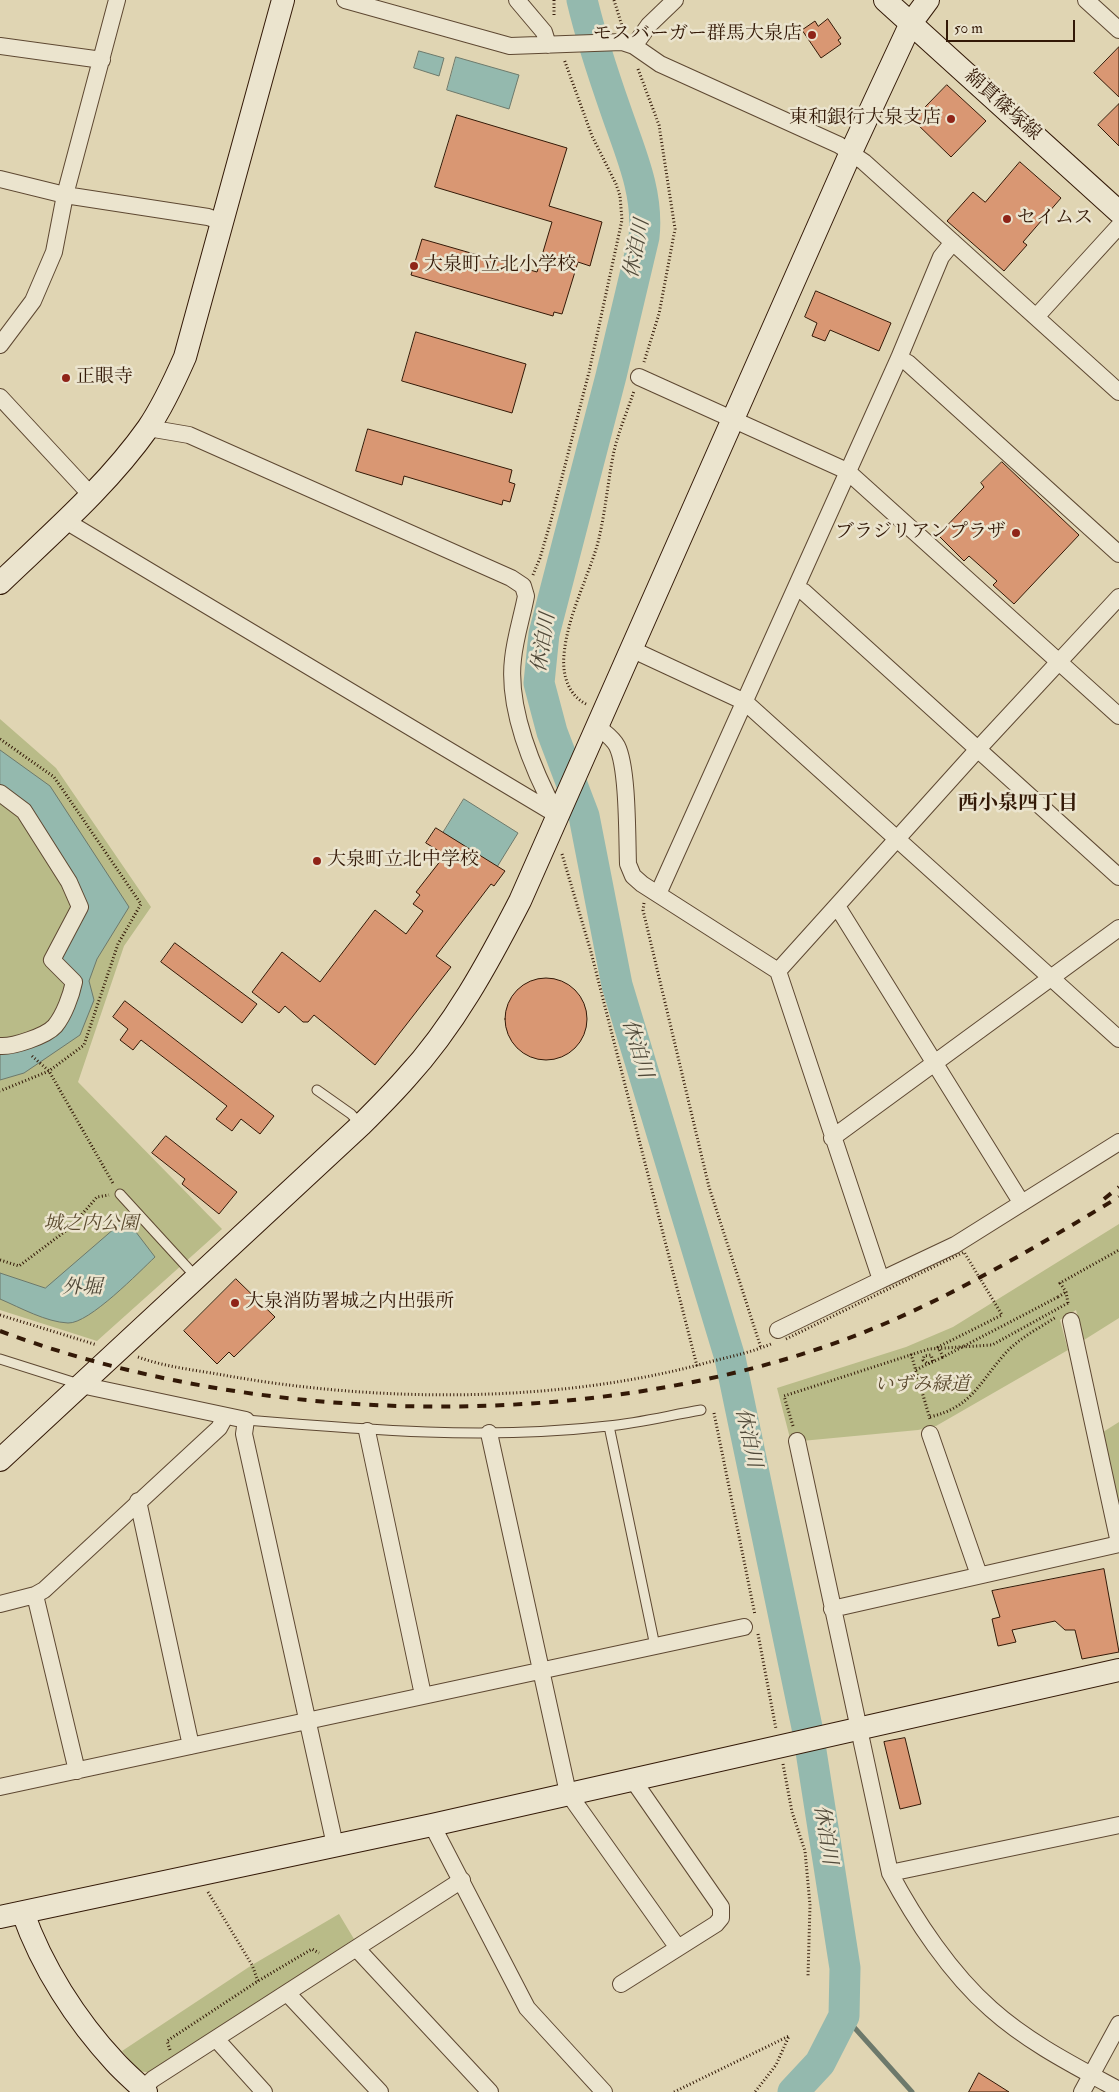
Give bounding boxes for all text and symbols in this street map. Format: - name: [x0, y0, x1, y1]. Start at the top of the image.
- scale bar: [949, 10, 1078, 42]
- text: 50 m: [954, 19, 983, 38]
- place label: モスバーガー群馬大泉店: [593, 24, 802, 46]
- marker: モスバーガー群馬大泉店: [806, 29, 818, 41]
- street label: 綿貫篠塚線: [959, 66, 1045, 146]
- place label: 東和銀行大泉支店: [789, 108, 941, 130]
- marker: 東和銀行大泉支店: [945, 113, 957, 125]
- place label: セイムス: [1017, 208, 1093, 230]
- marker: セイムス: [1001, 213, 1013, 225]
- water label: 休泊川: [620, 217, 656, 281]
- place label: 大泉町立北小学校: [424, 255, 576, 277]
- marker: 大泉町立北小学校: [408, 260, 420, 272]
- place label: 正眼寺: [76, 367, 133, 389]
- marker: 正眼寺: [60, 372, 72, 384]
- place label: ブラジリアンプラザ: [835, 522, 1006, 544]
- marker: ブラジリアンプラザ: [1010, 527, 1022, 539]
- water label: 休泊川: [528, 611, 562, 675]
- district label: 西小泉四丁目: [958, 793, 1078, 817]
- place label: 大泉町立北中学校: [327, 850, 479, 872]
- marker: 大泉町立北中学校: [311, 855, 323, 867]
- water label: 休泊川: [616, 1017, 656, 1081]
- park label: 城之内公園: [44, 1214, 138, 1236]
- water label: 外堀: [62, 1277, 102, 1301]
- place label: 大泉消防署城之内出張所: [245, 1292, 454, 1314]
- marker: 大泉消防署城之内出張所: [229, 1297, 241, 1309]
- park label: いずみ緑道: [875, 1375, 969, 1397]
- water label: 休泊川: [729, 1406, 765, 1470]
- water label: 休泊川: [807, 1803, 841, 1867]

